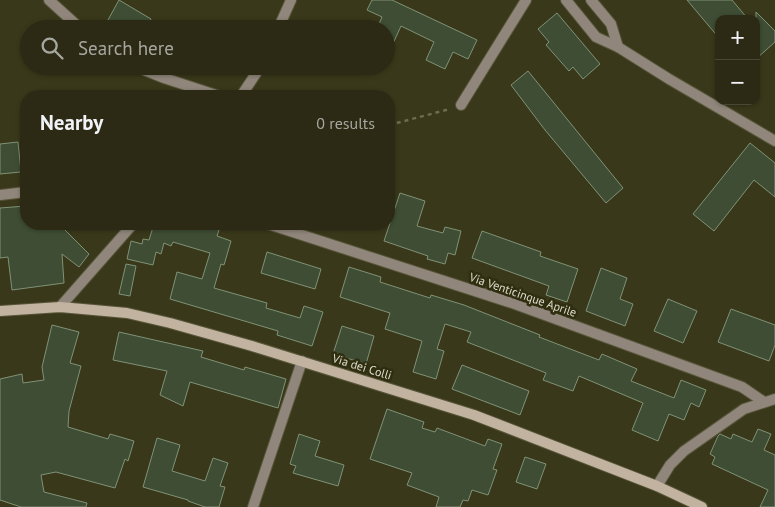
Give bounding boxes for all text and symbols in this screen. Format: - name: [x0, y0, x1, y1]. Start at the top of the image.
- map controls: [715, 15, 760, 105]
- button: +: [715, 15, 760, 60]
- search box: [20, 20, 395, 75]
- icon: search: [38, 34, 66, 62]
- text: Search here: [78, 36, 174, 60]
- button: −: [715, 60, 760, 105]
- text: Nearby: [40, 109, 103, 136]
- text: 0 results: [316, 113, 375, 133]
- street label: Via Venticinque Aprile: [467, 269, 579, 320]
- street label: Via dei Colli: [330, 350, 394, 383]

